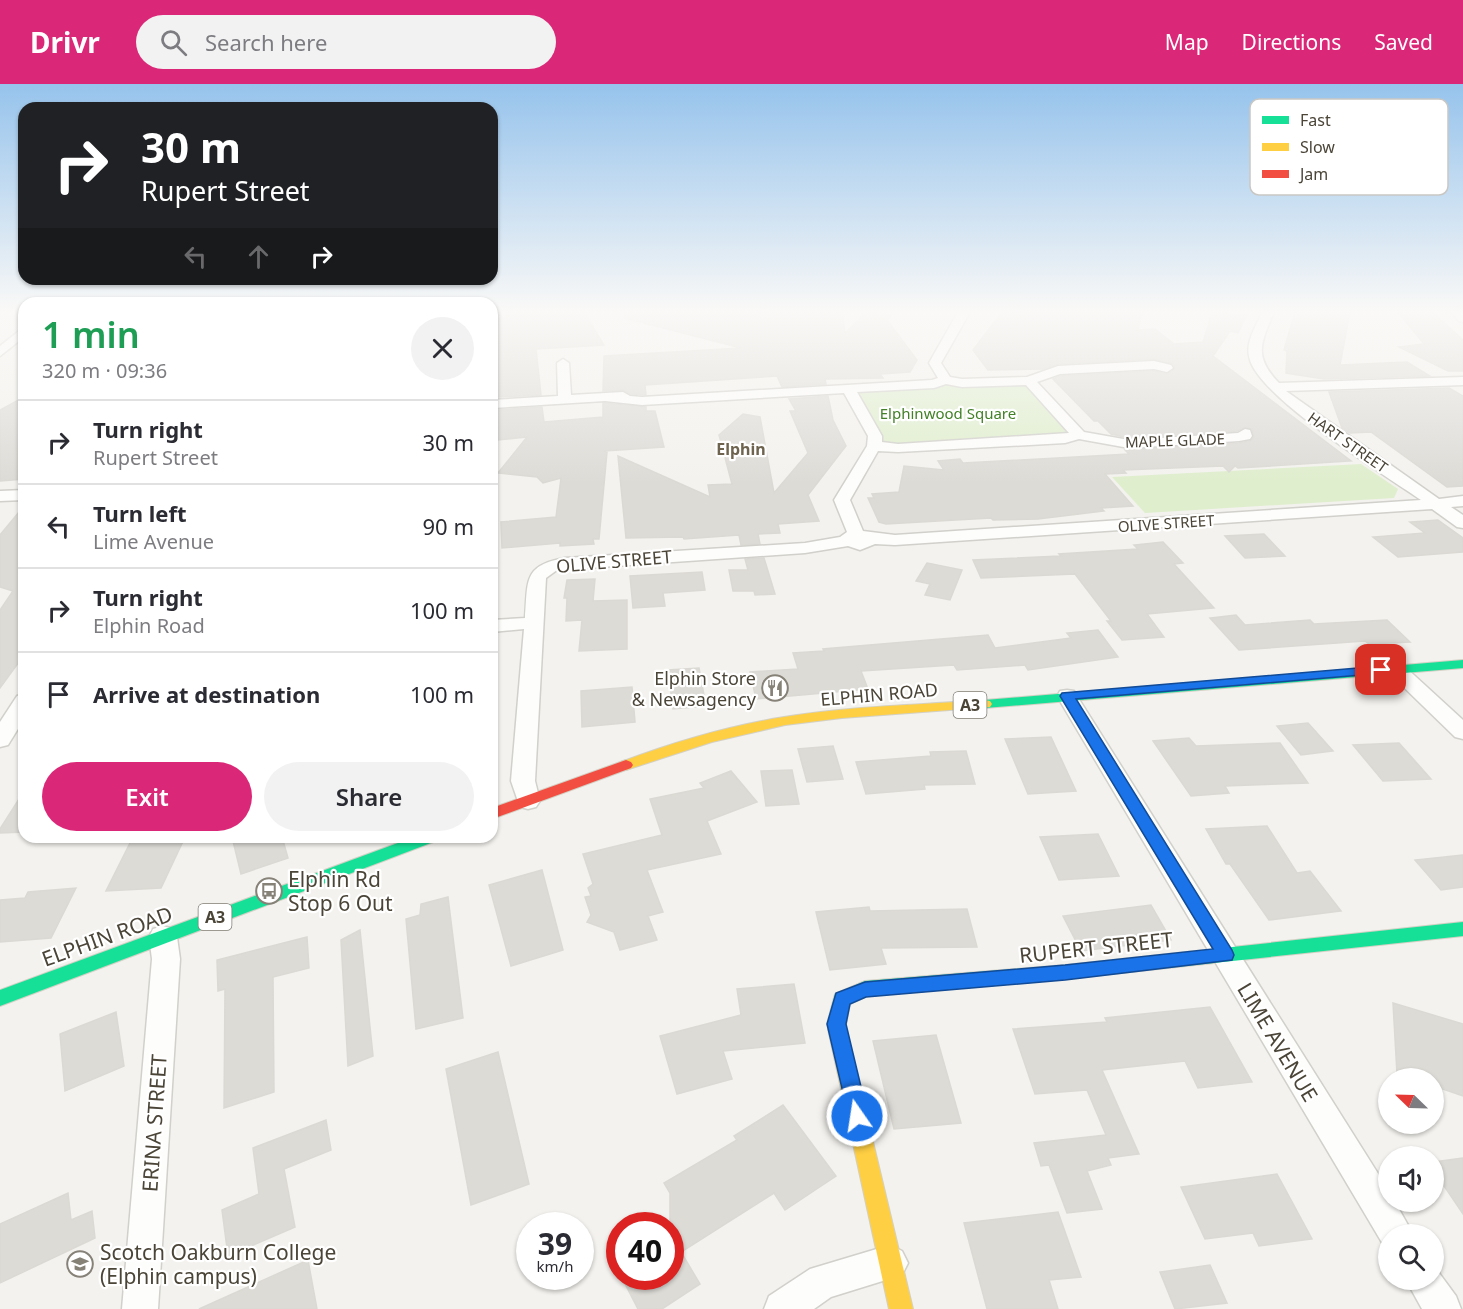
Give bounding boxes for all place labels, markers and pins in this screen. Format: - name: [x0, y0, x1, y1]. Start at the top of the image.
- pin: [1355, 644, 1406, 695]
- place label: Elphin Store & Newsagency: [632, 666, 757, 711]
- restaurant icon: Elphin Store & Newsagency: [760, 673, 790, 703]
- place label: Elphin Rd Stop 6 Out: [288, 865, 393, 917]
- bus stop icon: Elphin Rd Stop 6 Out: [254, 876, 284, 906]
- place label: Scotch Oakburn College (Elphin campus): [100, 1238, 336, 1290]
- school or university icon: Scotch Oakburn College (Elphin campus): [65, 1249, 95, 1279]

